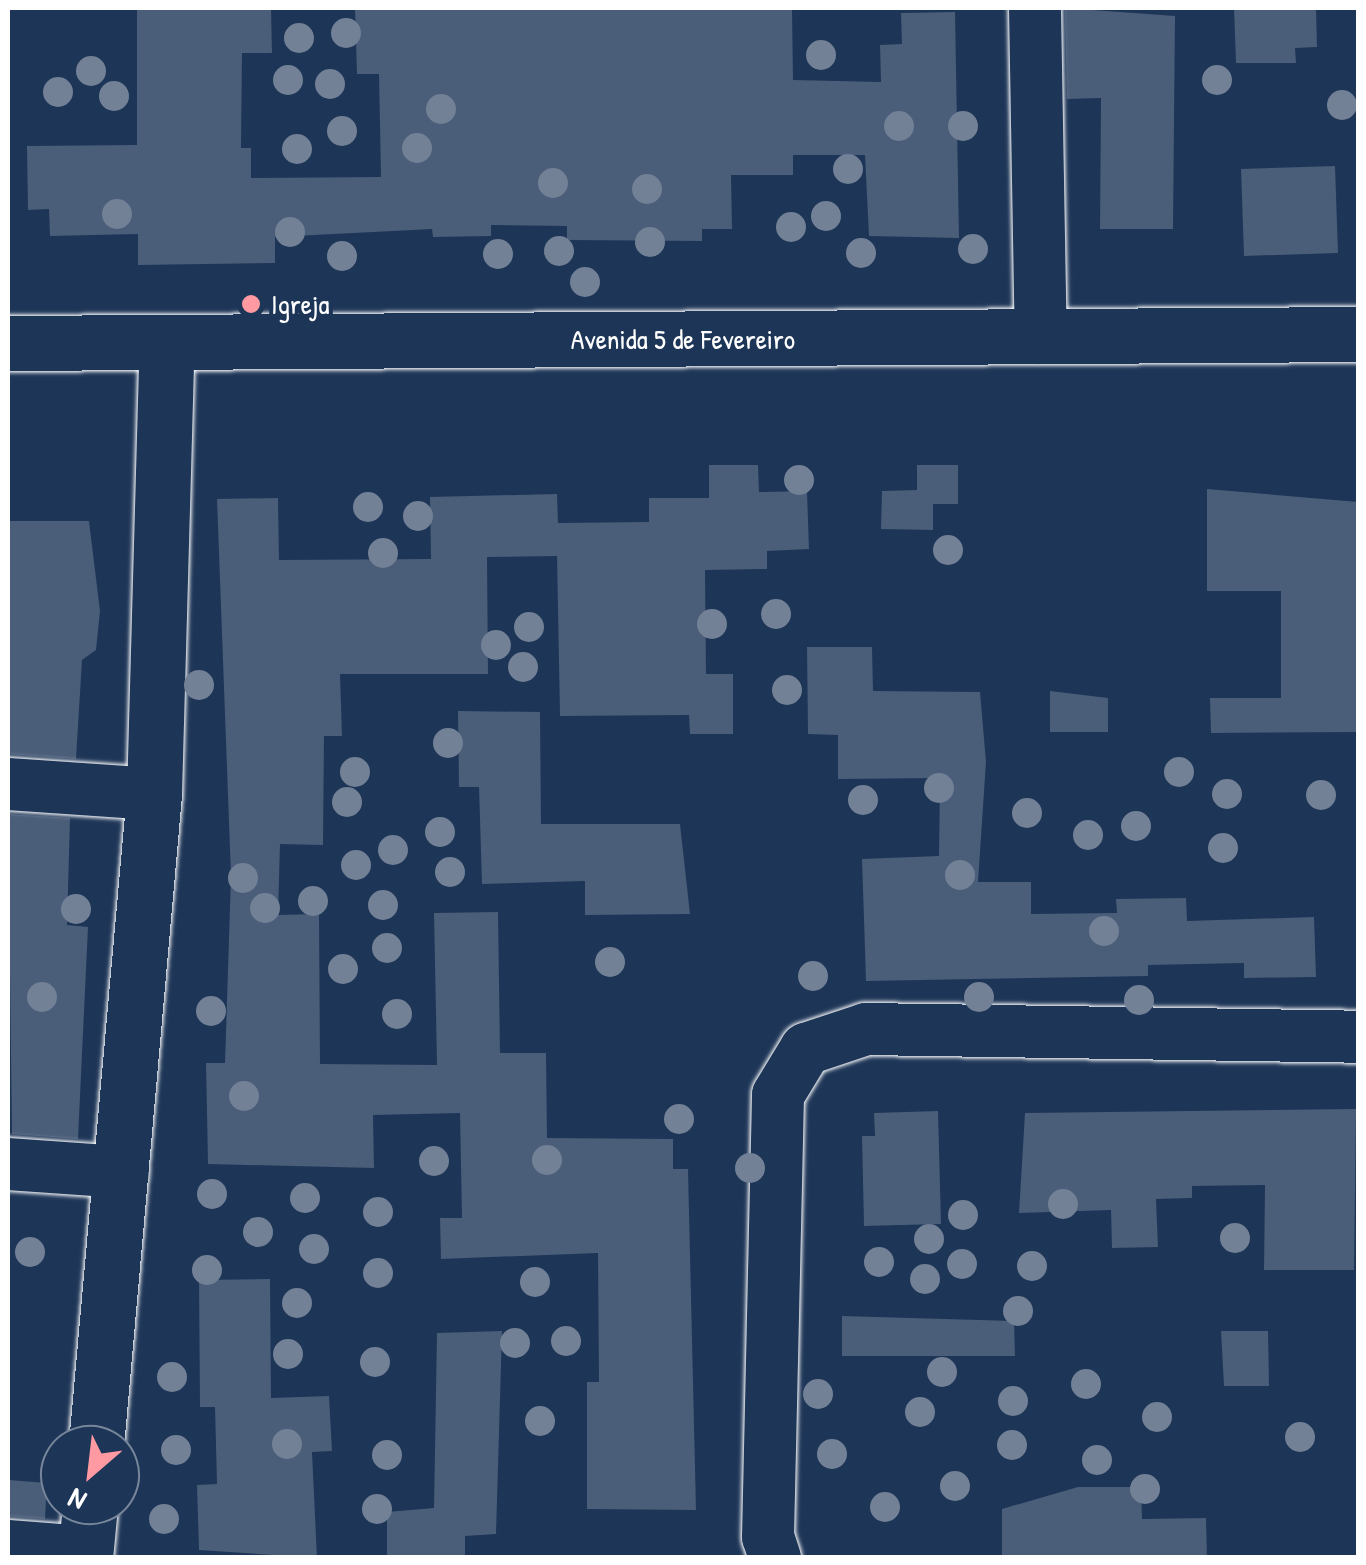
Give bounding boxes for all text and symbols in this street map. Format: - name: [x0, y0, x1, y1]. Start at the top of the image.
- place label: Igreja: [271, 287, 330, 321]
- marker: Igreja: [240, 293, 262, 315]
- street label: Avenida 5 de Fevereiro: [571, 322, 795, 356]
- north arrow: [40, 1425, 140, 1525]
- text: N: [61, 1479, 92, 1520]

